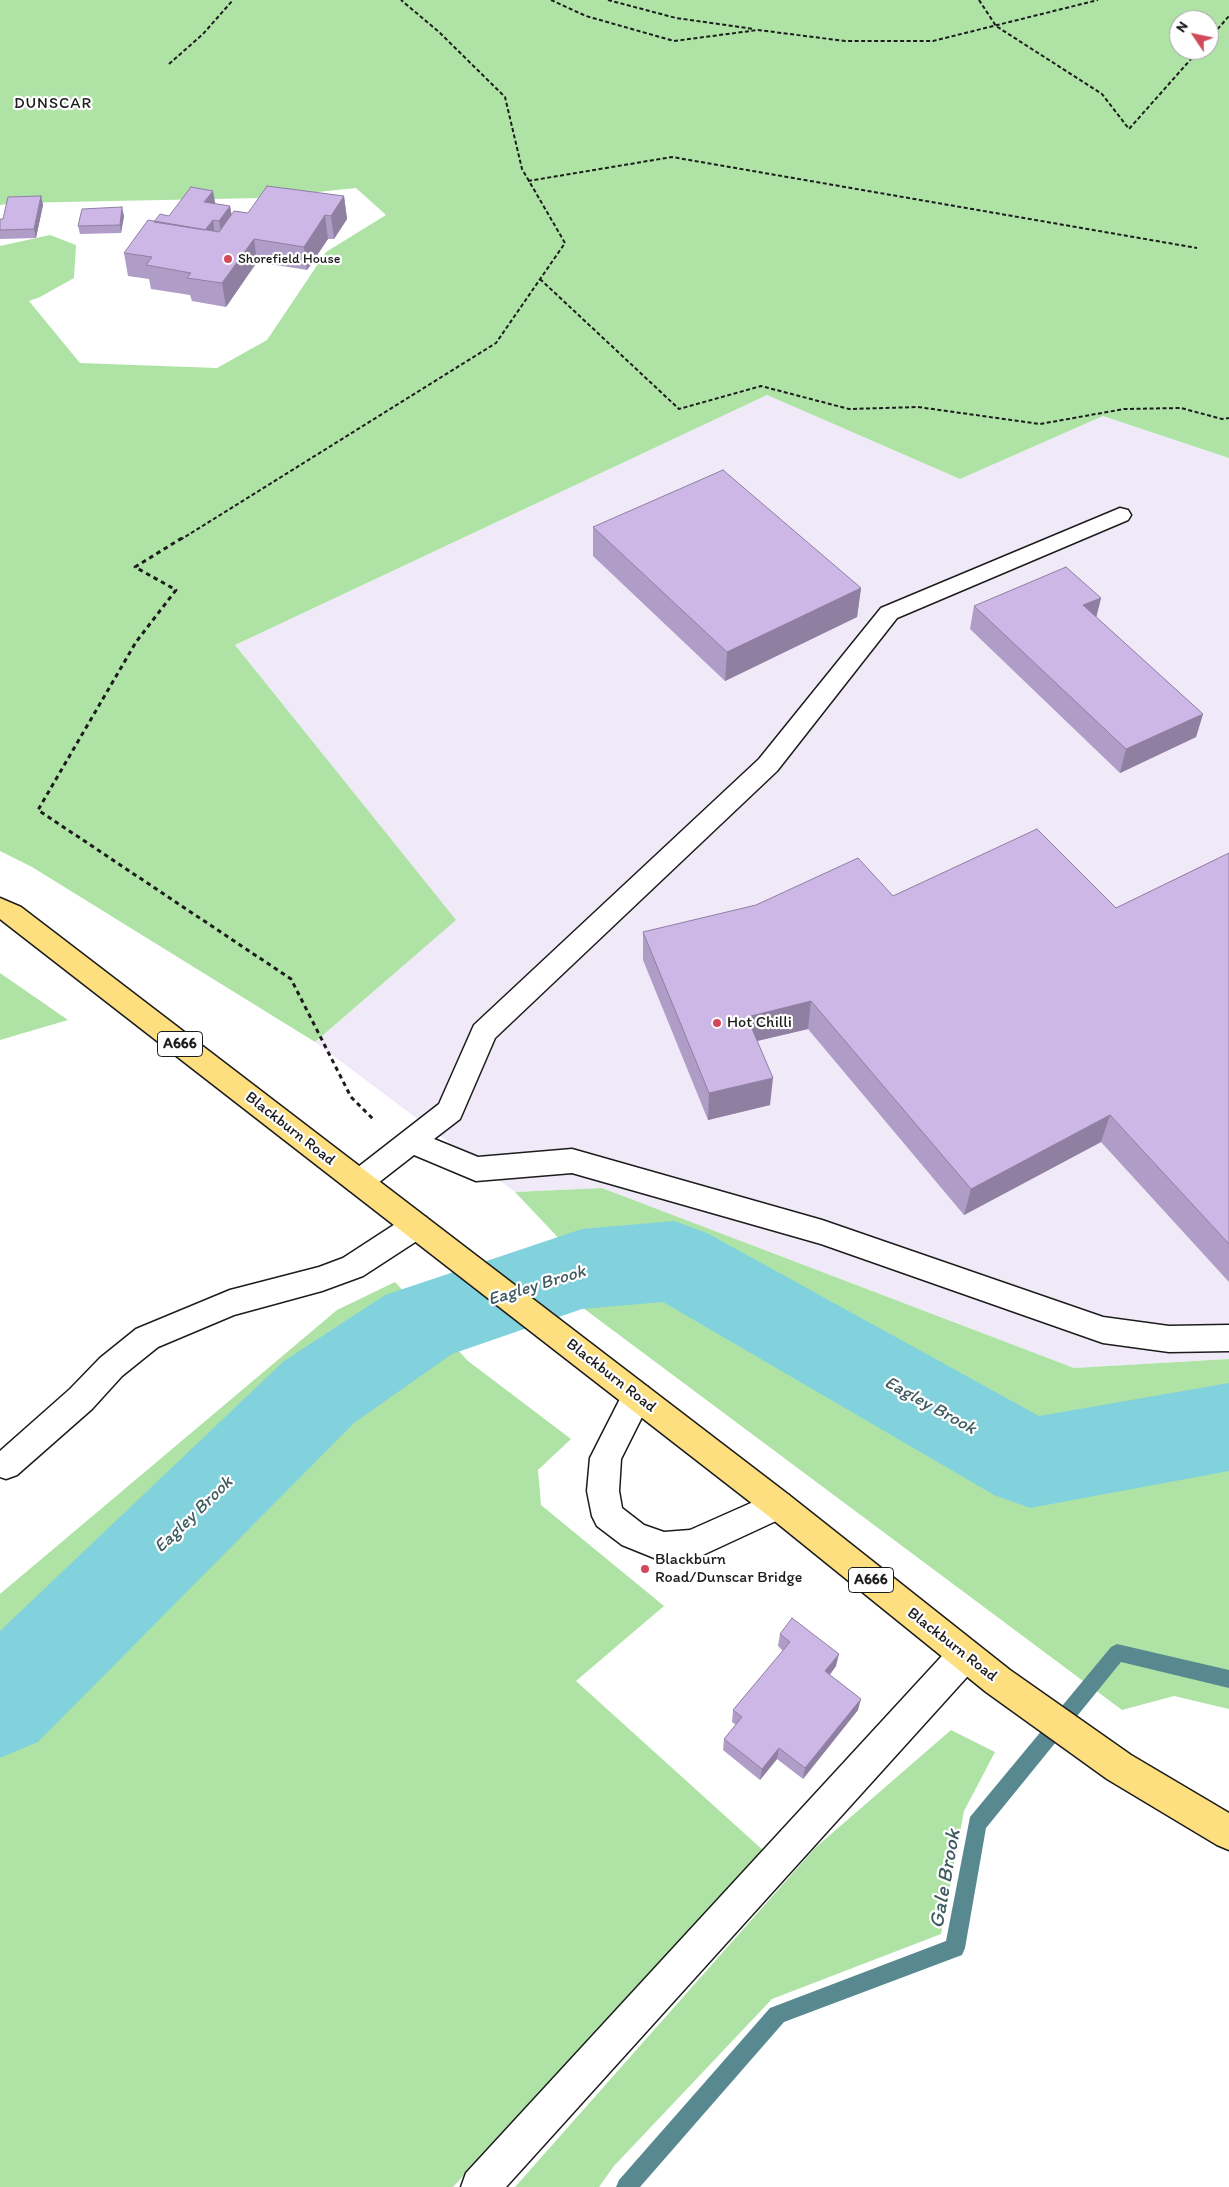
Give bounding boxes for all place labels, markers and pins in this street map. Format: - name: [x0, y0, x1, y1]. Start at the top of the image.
- place label: Shorefield House: [238, 251, 340, 267]
- marker: Shorefield House: [222, 253, 234, 265]
- place label: Hot Chilli: [727, 1013, 792, 1033]
- marker: Hot Chilli: [711, 1017, 723, 1029]
- place label: Blackburn Road/Dunscar Bridge: [655, 1550, 802, 1588]
- marker: Blackburn Road/Dunscar Bridge: [639, 1563, 651, 1575]

